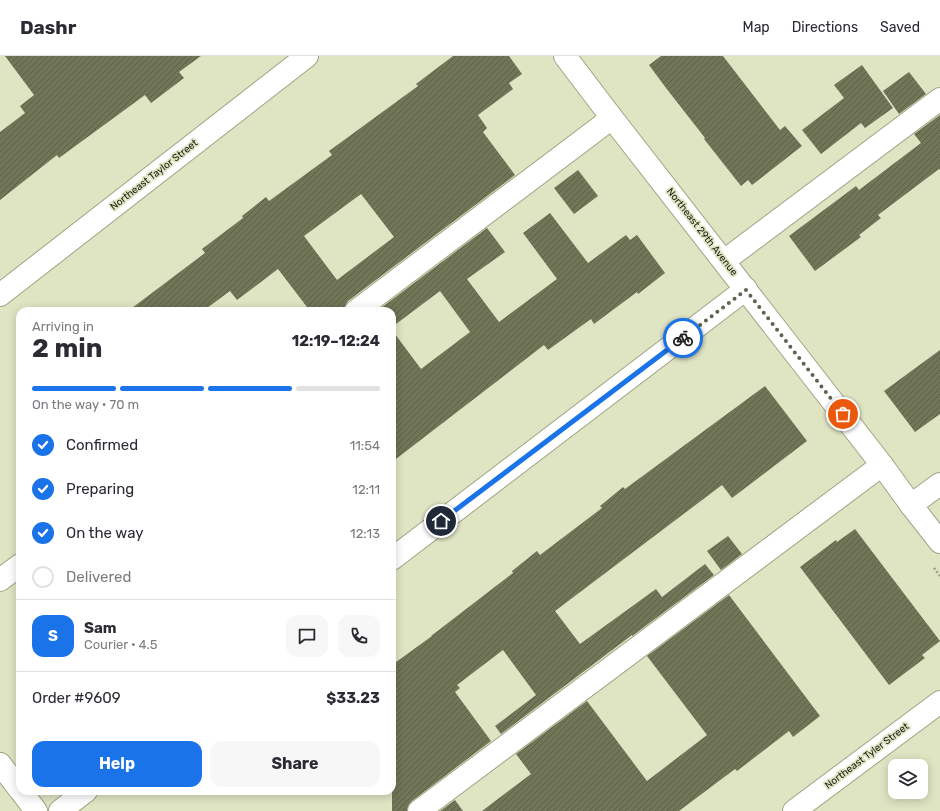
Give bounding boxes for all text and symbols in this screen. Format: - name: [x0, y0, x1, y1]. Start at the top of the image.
- text: Dashr: [20, 16, 76, 39]
- text: Map: [743, 19, 770, 36]
- text: Directions: [792, 19, 858, 36]
- text: Saved: [880, 19, 920, 36]
- street label: Northeast Taylor Street: [108, 137, 200, 213]
- street label: Northeast 29th Avenue: [664, 186, 740, 279]
- courier: [663, 318, 703, 358]
- text: Arriving in: [32, 319, 94, 334]
- icon: bike: [672, 327, 694, 349]
- text: 12:19–12:24: [292, 332, 380, 350]
- text: 2 min: [32, 333, 102, 364]
- text: On the way · 70 m: [32, 397, 139, 412]
- pin: [826, 397, 860, 431]
- icon: bag: [832, 403, 854, 425]
- icon: check: [32, 434, 54, 456]
- text: Confirmed: [66, 436, 138, 454]
- text: 11:54: [350, 438, 380, 453]
- icon: check: [32, 478, 54, 500]
- text: Preparing: [66, 480, 134, 498]
- text: 12:11: [352, 482, 380, 497]
- pin: [424, 504, 458, 538]
- icon: home: [430, 510, 452, 532]
- icon: check: [32, 522, 54, 544]
- text: On the way: [66, 524, 144, 542]
- text: 12:13: [350, 526, 380, 541]
- text: Delivered: [66, 568, 131, 586]
- button: chat: [286, 615, 328, 657]
- button: phone: [338, 615, 380, 657]
- text: Sam: [84, 619, 117, 637]
- text: S: [48, 627, 58, 645]
- text: Courier · 4.5: [84, 637, 158, 652]
- text: Order #9609: [32, 689, 121, 707]
- text: $33.23: [326, 689, 380, 707]
- street label: Northeast Tyler Street: [823, 720, 912, 792]
- button: Help: [32, 741, 202, 787]
- button: Share: [210, 741, 380, 787]
- map controls: [888, 759, 928, 799]
- button: layers: [888, 759, 928, 799]

